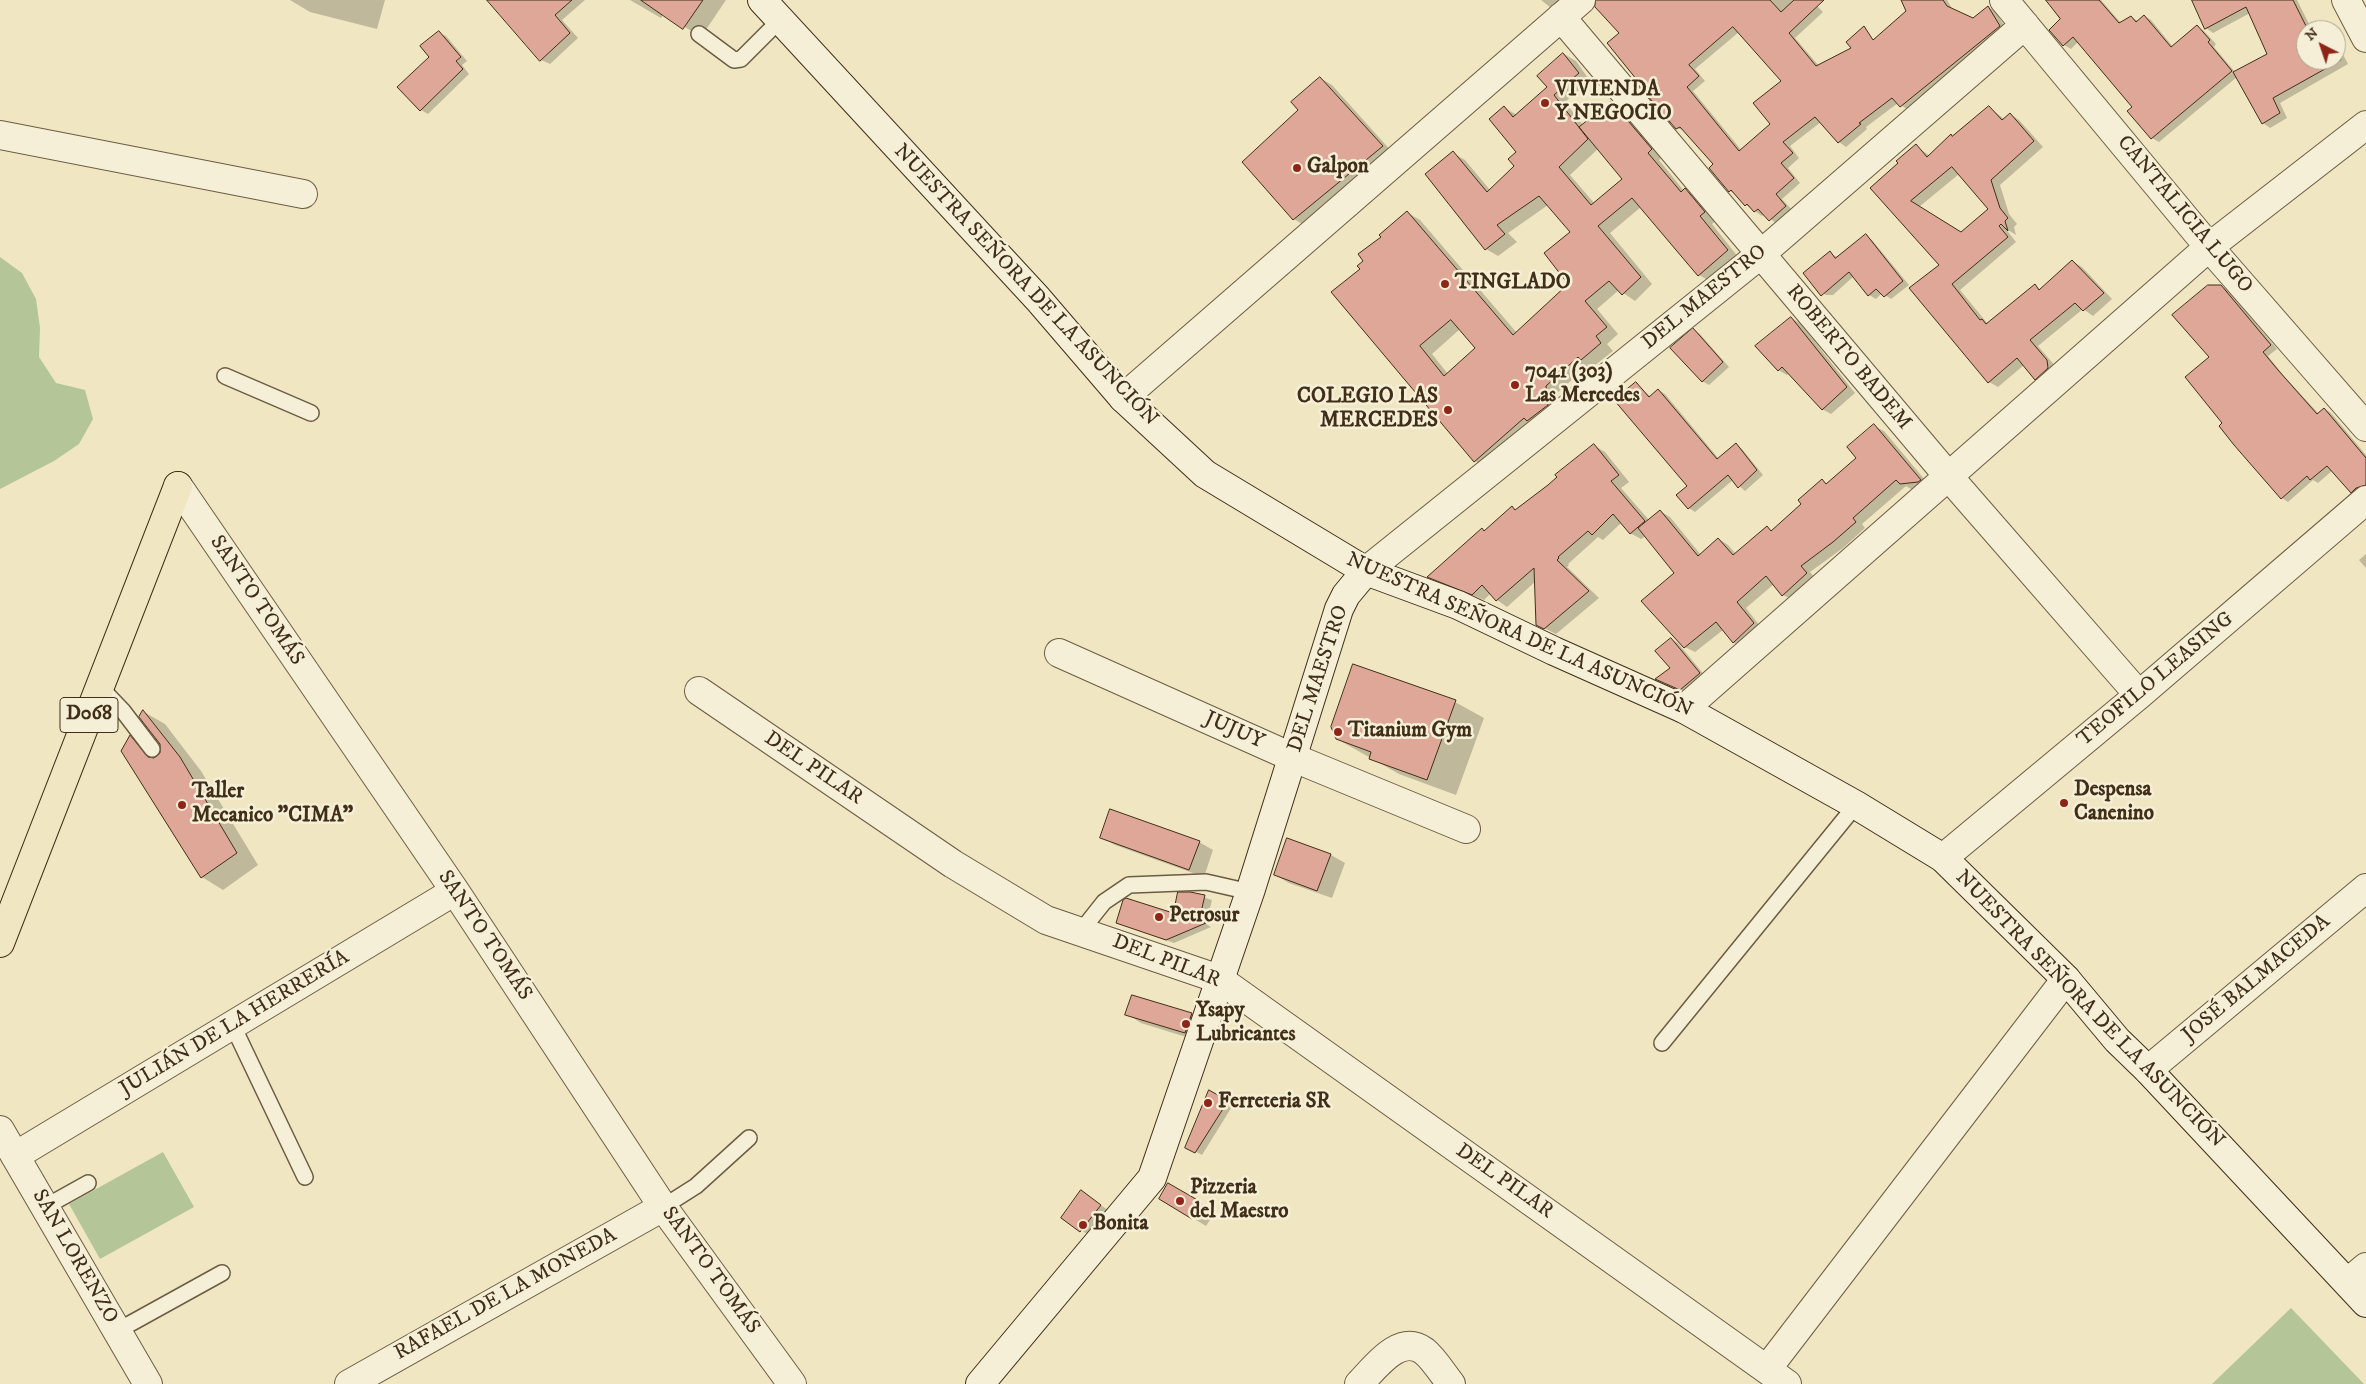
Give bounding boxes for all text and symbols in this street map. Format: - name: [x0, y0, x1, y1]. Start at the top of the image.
- north arrow: [2296, 20, 2346, 70]
- text: N: [2302, 24, 2322, 45]
- place label: VIVIENDA Y NEGOCIO: [1555, 78, 1672, 128]
- marker: VIVIENDA Y NEGOCIO: [1539, 97, 1551, 109]
- street label: CANTALICIA LUGO: [2111, 131, 2257, 299]
- street label: NUESTRA SEÑORA DE LA ASUNCIÓN: [887, 140, 1163, 432]
- place label: Galpon: [1307, 155, 1369, 181]
- marker: Galpon: [1291, 162, 1303, 174]
- street label: DEL MAESTRO: [1638, 240, 1772, 356]
- place label: TINGLADO: [1455, 271, 1571, 297]
- marker: TINGLADO: [1439, 278, 1451, 290]
- street label: ROBERTO BADEM: [1780, 280, 1916, 436]
- place label: 7041 (303) Las Mercedes: [1525, 360, 1640, 410]
- marker: 7041 (303) Las Mercedes: [1509, 379, 1521, 391]
- place label: COLEGIO LAS MERCEDES: [1297, 385, 1438, 435]
- marker: COLEGIO LAS MERCEDES: [1442, 404, 1454, 416]
- street label: SANTO TOMÁS: [203, 531, 309, 671]
- street label: NUESTRA SEÑORA DE LA ASUNCIÓN: [1342, 548, 1696, 724]
- street label: DEL MAESTRO: [1283, 602, 1355, 756]
- street label: TEOFILO LEASING: [2073, 607, 2239, 753]
- road number: D068: [60, 698, 118, 732]
- street label: JUJUY: [1200, 707, 1268, 755]
- place label: Titanium Gym: [1348, 719, 1472, 745]
- marker: Titanium Gym: [1332, 726, 1344, 738]
- street label: DEL PILAR: [759, 727, 867, 811]
- place label: Despensa Canenino: [2074, 778, 2154, 828]
- place label: Taller Mecanico "CIMA": [192, 780, 353, 830]
- marker: Despensa Canenino: [2058, 797, 2070, 809]
- marker: Taller Mecanico "CIMA": [176, 799, 188, 811]
- street label: SANTO TOMÁS: [431, 866, 537, 1006]
- street label: NUESTRA SEÑORA DE LA ASUNCIÓN: [1949, 866, 2229, 1154]
- place label: Petrosur: [1169, 904, 1239, 930]
- street label: JOSÉ BALMACEDA: [2178, 910, 2336, 1048]
- marker: Petrosur: [1153, 911, 1165, 923]
- street label: DEL PILAR: [1108, 930, 1224, 994]
- street label: JULIÁN DE LA HERRERÍA: [116, 945, 354, 1103]
- place label: Ysapy Lubricantes: [1196, 999, 1296, 1049]
- marker: Ysapy Lubricantes: [1180, 1018, 1192, 1030]
- place label: Ferreteria SR: [1218, 1090, 1330, 1116]
- marker: Ferreteria SR: [1202, 1097, 1214, 1109]
- street label: DEL PILAR: [1450, 1139, 1558, 1225]
- place label: Pizzeria del Maestro: [1190, 1176, 1289, 1226]
- street label: SAN LORENZO: [25, 1186, 123, 1328]
- marker: Pizzeria del Maestro: [1174, 1195, 1186, 1207]
- street label: SANTO TOMÁS: [655, 1202, 765, 1340]
- place label: Bonita: [1093, 1212, 1148, 1238]
- marker: Bonita: [1077, 1219, 1089, 1231]
- street label: RAFAEL DE LA MONEDA: [391, 1223, 621, 1367]

